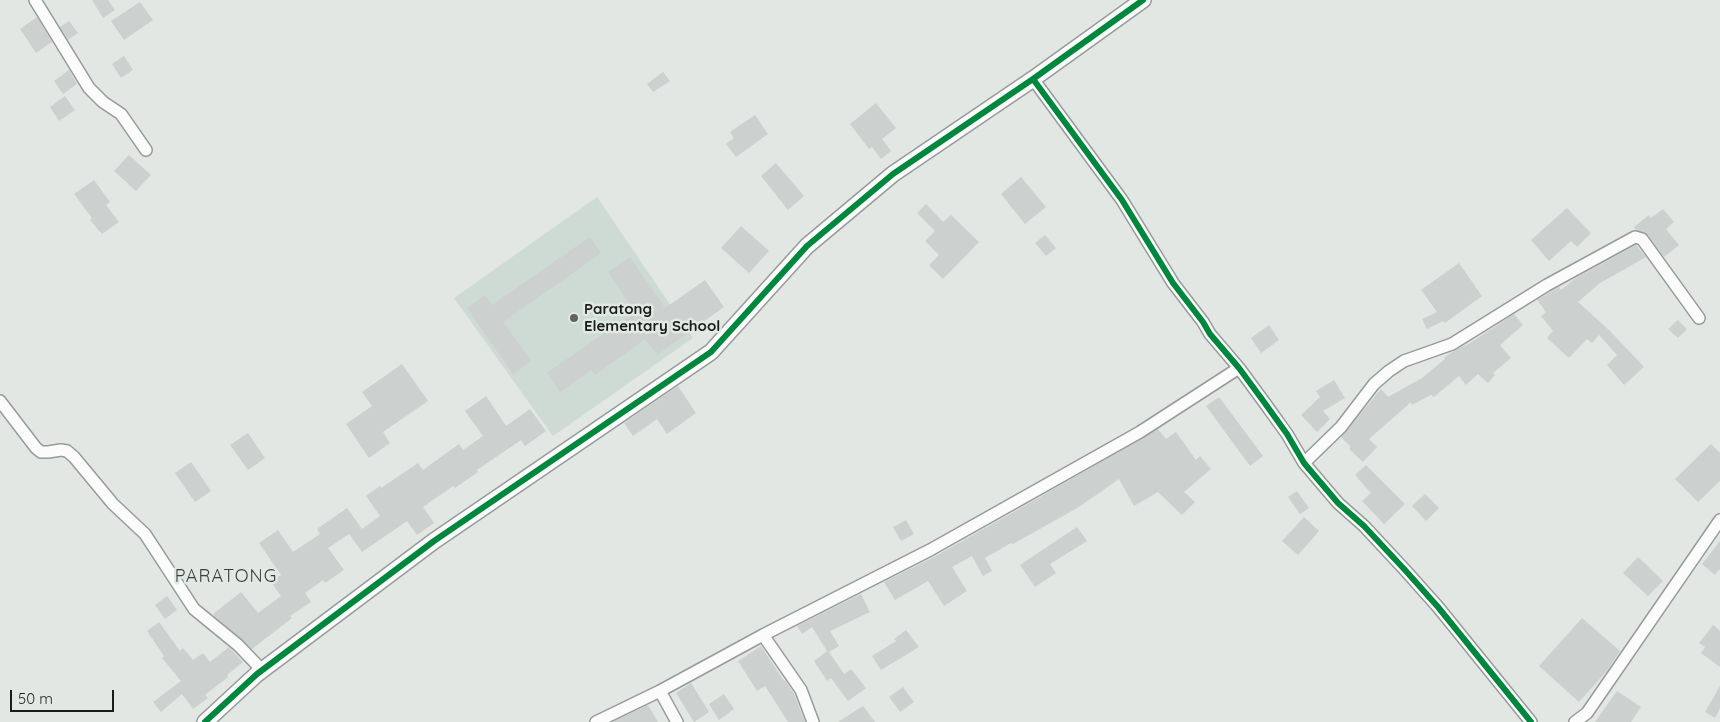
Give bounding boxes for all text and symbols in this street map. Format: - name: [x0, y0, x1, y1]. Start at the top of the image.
- place label: Paratong Elementary School: [584, 300, 720, 335]
- marker: Paratong Elementary School: [568, 312, 580, 324]
- district label: PARATONG: [174, 566, 278, 588]
- scale bar: [12, 680, 116, 712]
- text: 50 m: [18, 689, 53, 708]

